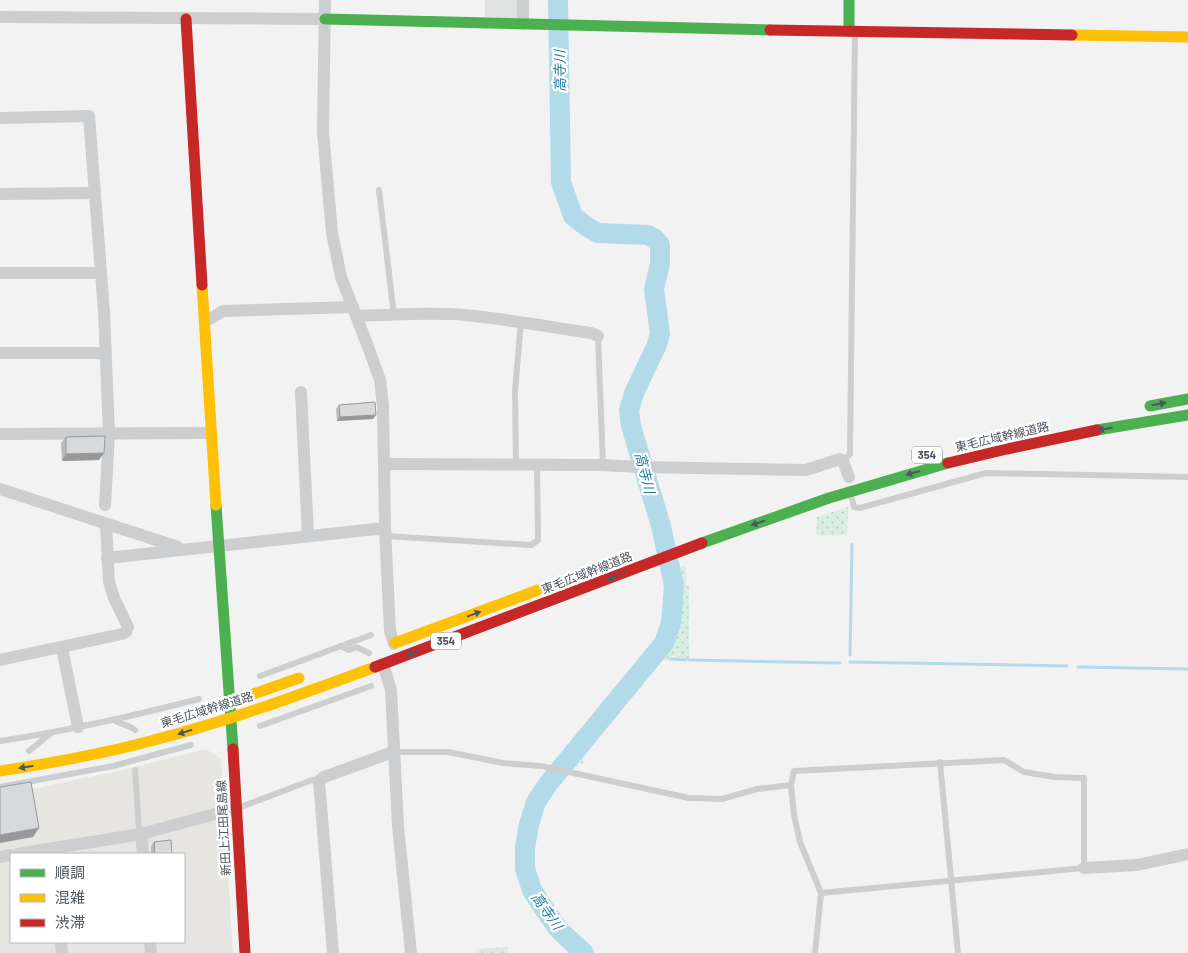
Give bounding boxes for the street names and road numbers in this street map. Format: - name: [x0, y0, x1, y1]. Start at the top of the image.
- street label: 東毛広域幹線道路: [953, 418, 1050, 454]
- road number: 354: [912, 446, 942, 464]
- street label: 東毛広域幹線道路: [539, 548, 634, 596]
- road number: 354: [431, 632, 461, 649]
- street label: 東毛広域幹線道路: [159, 688, 255, 730]
- street label: 新田上江田尾島線: [213, 780, 233, 876]

